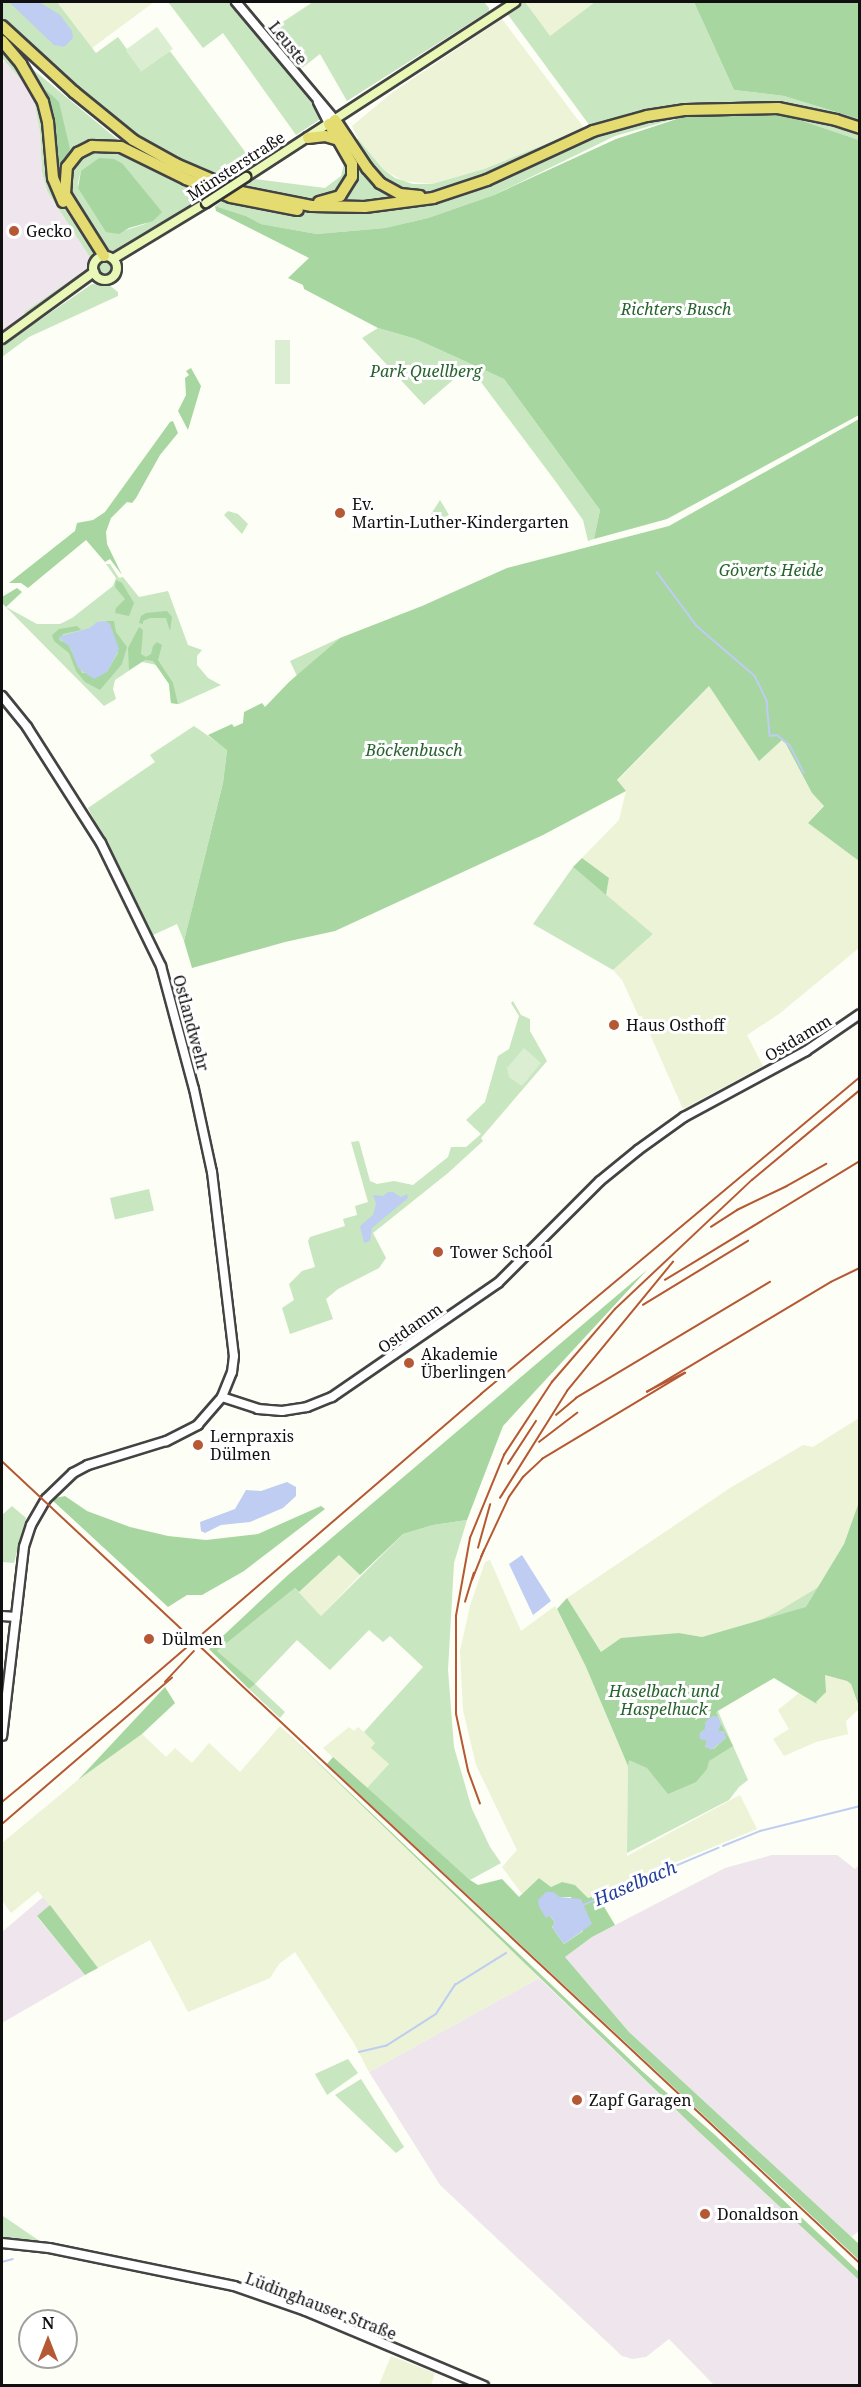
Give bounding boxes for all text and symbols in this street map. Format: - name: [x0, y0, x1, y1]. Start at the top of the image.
- street label: Leuste: [265, 17, 311, 69]
- street label: Münsterstraße: [184, 127, 288, 205]
- place label: Gecko: [26, 221, 72, 241]
- marker: Gecko: [7, 224, 21, 238]
- park label: Richters Busch: [621, 299, 731, 319]
- park label: Park Quellberg: [370, 361, 482, 381]
- place label: Ev. Martin-Luther-Kindergarten: [352, 494, 569, 532]
- marker: Ev. Martin-Luther-Kindergarten: [333, 506, 347, 520]
- park label: Göverts Heide: [719, 560, 823, 580]
- park label: Böckenbusch: [365, 740, 463, 760]
- street label: Ostlandwehr: [169, 973, 213, 1073]
- street label: Ostdamm: [761, 1011, 835, 1065]
- place label: Haus Osthoff: [626, 1015, 725, 1035]
- marker: Haus Osthoff: [607, 1018, 621, 1032]
- place label: Tower School: [450, 1242, 552, 1262]
- marker: Tower School: [431, 1245, 445, 1259]
- street label: Ostdamm: [374, 1299, 446, 1357]
- place label: Akademie Überlingen: [421, 1344, 506, 1382]
- marker: Akademie Überlingen: [402, 1356, 416, 1370]
- place label: Lernpraxis Dülmen: [210, 1426, 294, 1464]
- marker: Lernpraxis Dülmen: [191, 1438, 205, 1452]
- place label: Dülmen: [162, 1629, 223, 1649]
- marker: Dülmen: [140, 1630, 158, 1648]
- park label: Haselbach und Haspelhuck: [609, 1681, 719, 1719]
- water label: Haselbach: [591, 1856, 679, 1910]
- place label: Zapf Garagen: [589, 2090, 692, 2110]
- marker: Zapf Garagen: [570, 2093, 584, 2107]
- place label: Donaldson: [717, 2204, 799, 2224]
- marker: Donaldson: [698, 2207, 712, 2221]
- street label: Lüdinghauser Straße: [243, 2268, 399, 2344]
- north arrow: [18, 2309, 78, 2369]
- text: N: [42, 2312, 54, 2334]

